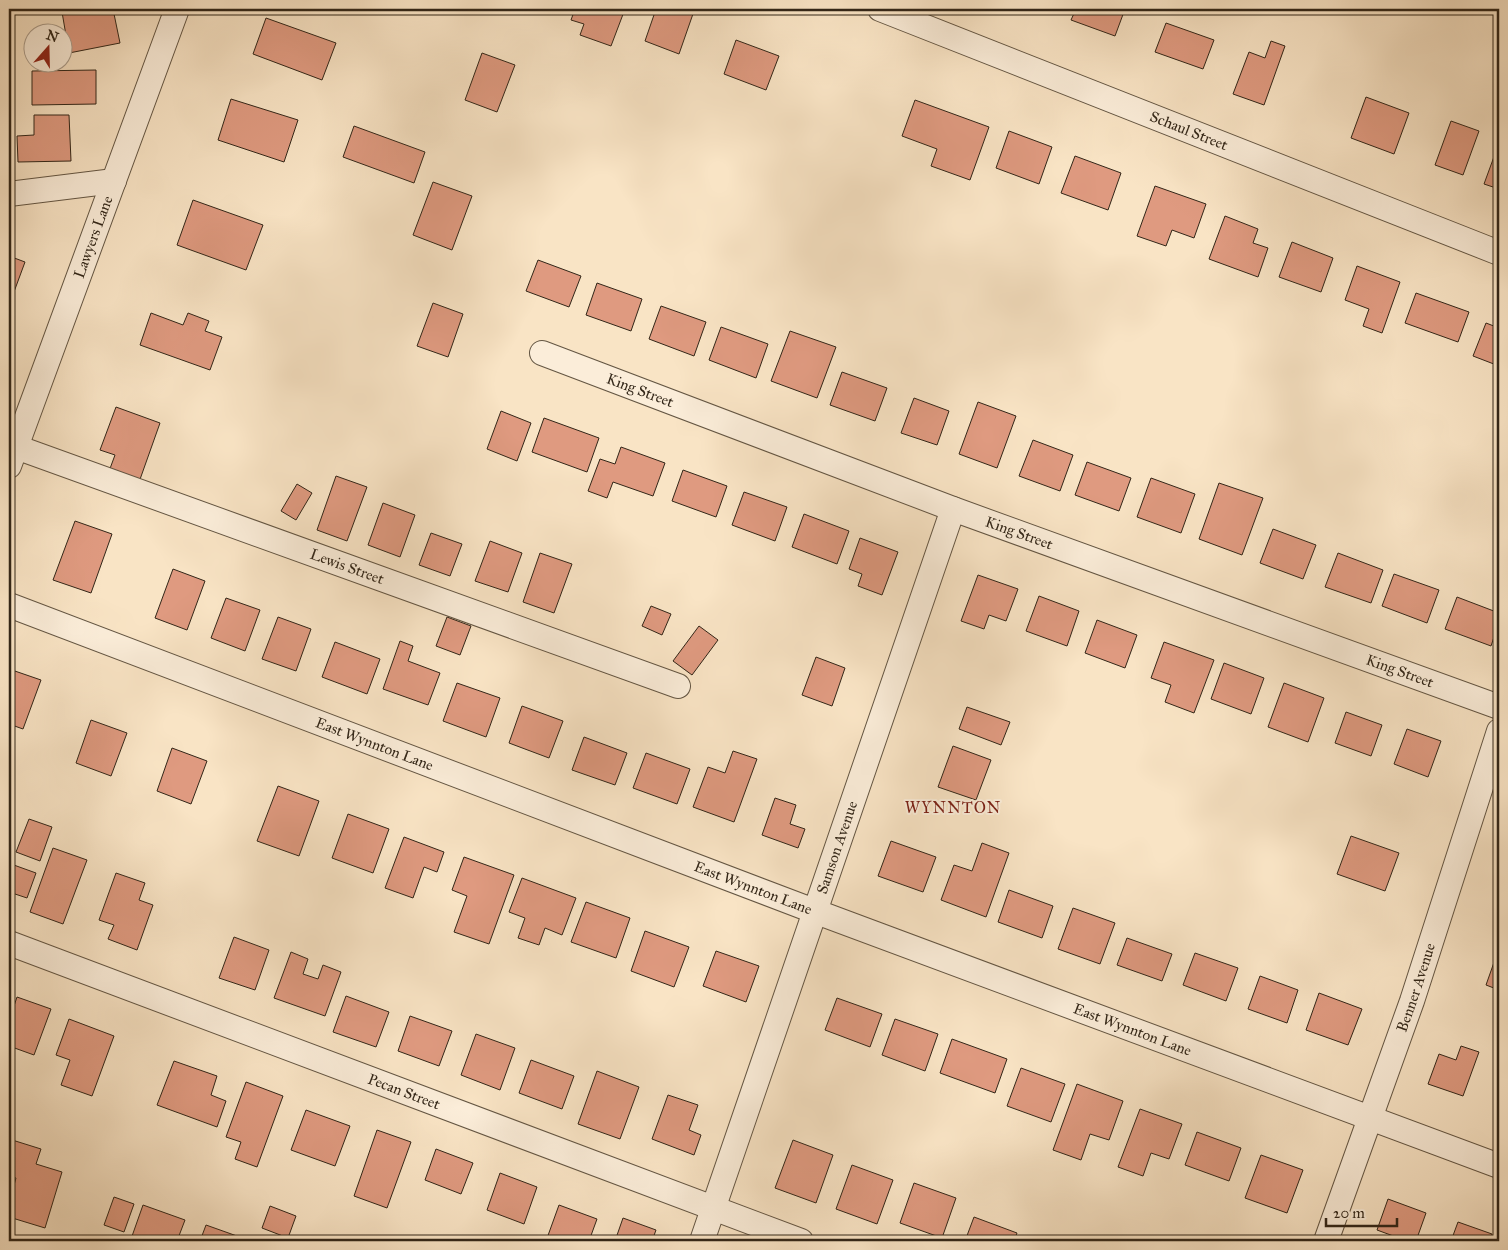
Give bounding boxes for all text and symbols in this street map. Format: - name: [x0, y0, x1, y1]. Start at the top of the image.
- north arrow: [22, 22, 72, 72]
- text: N: [44, 26, 61, 46]
- street label: Schaul Street: [1147, 107, 1231, 154]
- street label: Lawyers Lane: [70, 193, 117, 281]
- street label: King Street: [604, 369, 677, 411]
- street label: King Street: [983, 513, 1056, 554]
- street label: Lewis Street: [308, 545, 387, 588]
- street label: King Street: [1364, 651, 1437, 692]
- street label: East Wynnton Lane: [313, 713, 436, 774]
- district label: WYNNTON: [905, 798, 1001, 817]
- street label: Samson Avenue: [813, 799, 861, 896]
- street label: East Wynnton Lane: [692, 857, 814, 918]
- street label: Benner Avenue: [1393, 941, 1439, 1034]
- street label: East Wynnton Lane: [1071, 999, 1194, 1060]
- street label: Pecan Street: [365, 1070, 443, 1114]
- scale bar: [1326, 1195, 1397, 1227]
- text: 20 m: [1333, 1204, 1365, 1222]

